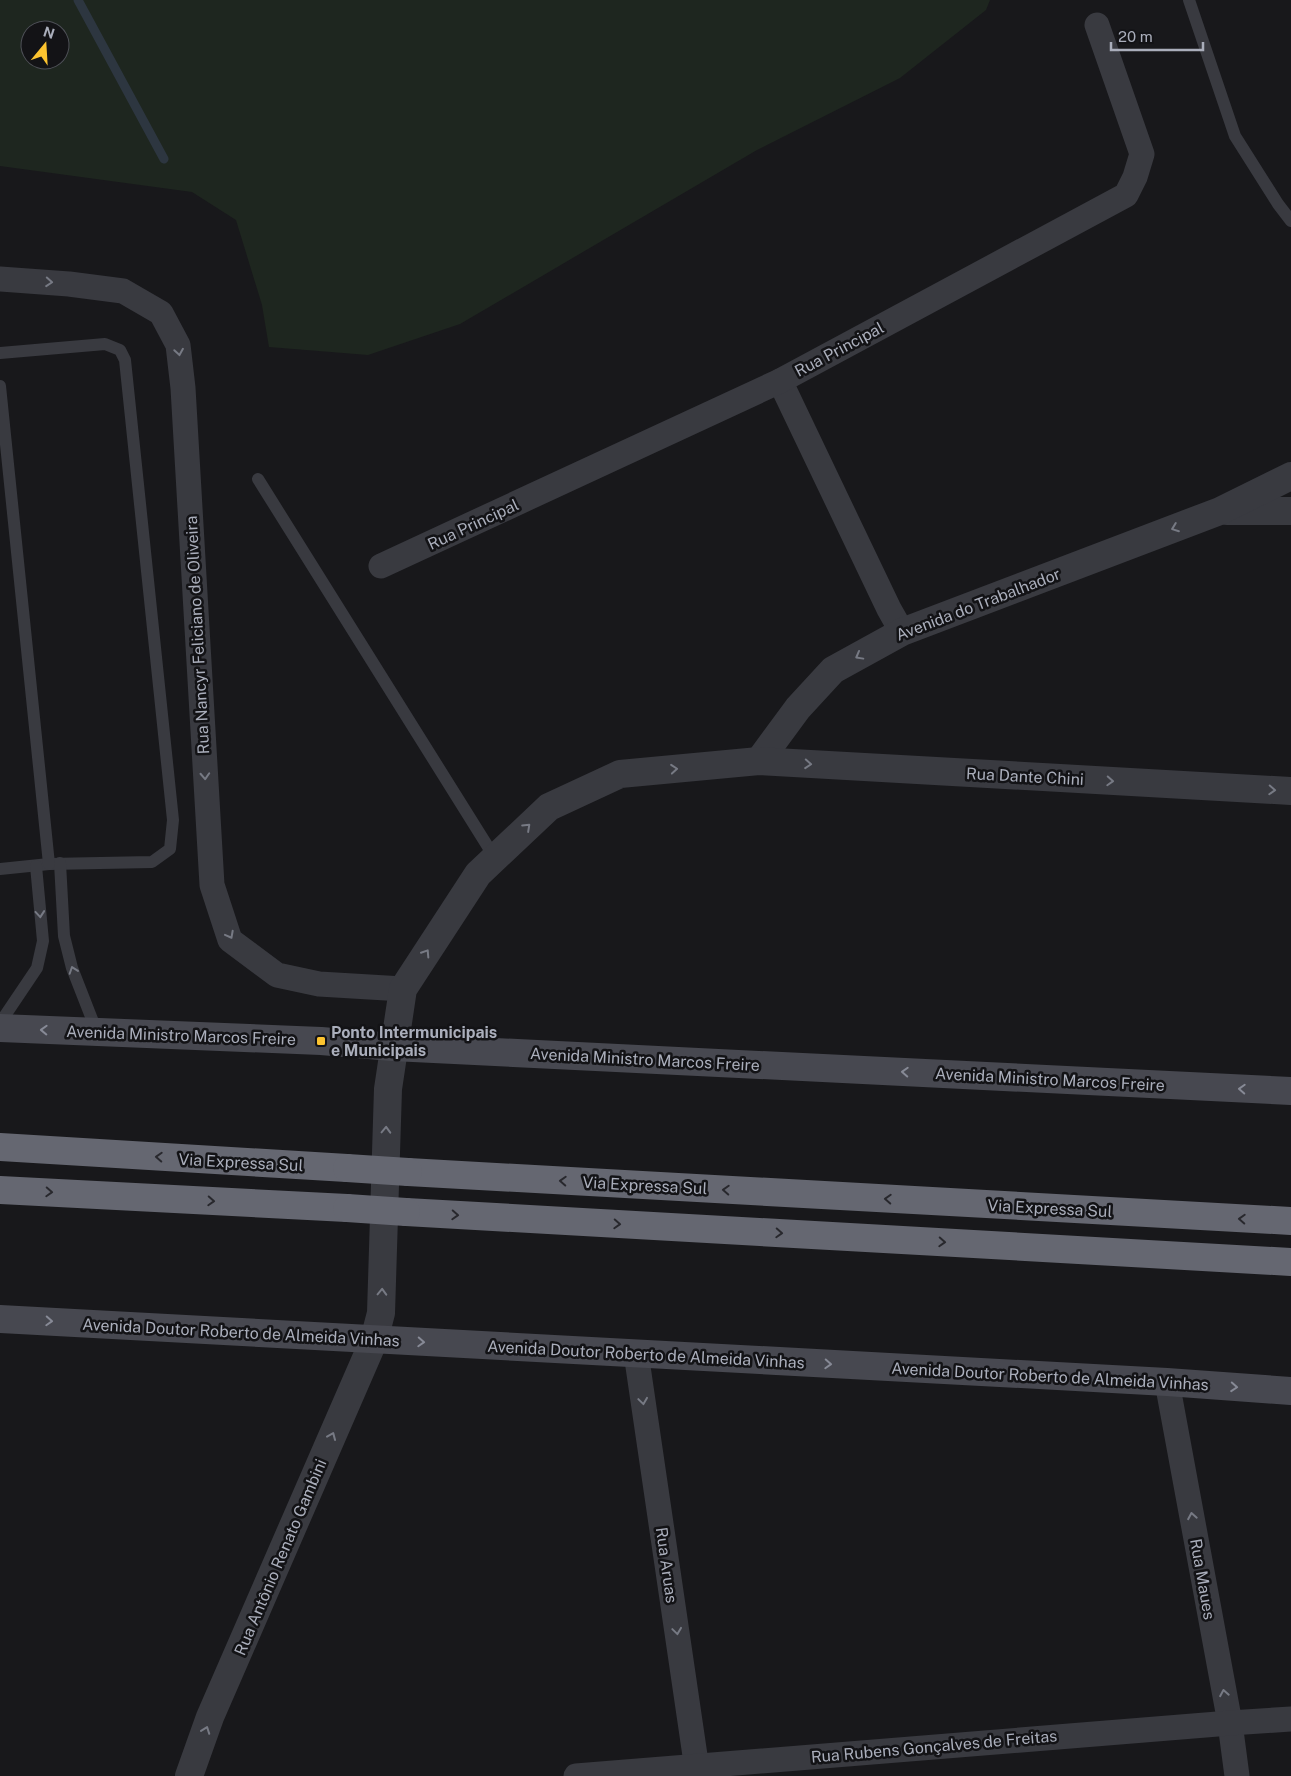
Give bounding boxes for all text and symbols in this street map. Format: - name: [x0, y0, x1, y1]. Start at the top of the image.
- north arrow: [20, 20, 70, 70]
- scale bar: [1111, 20, 1204, 52]
- text: N: [41, 23, 57, 42]
- text: 20 m: [1118, 28, 1153, 45]
- one-way arrow: [45, 276, 53, 287]
- street label: Rua Principal: [791, 318, 887, 381]
- one-way arrow: [173, 348, 183, 357]
- street label: Rua Principal: [425, 495, 522, 554]
- street label: Rua Nancyr Feliciano de Oliveira: [182, 515, 213, 755]
- one-way arrow: [1171, 522, 1180, 533]
- street label: Avenida do Trabalhador: [893, 564, 1063, 645]
- one-way arrow: [856, 649, 865, 659]
- one-way arrow: [804, 759, 812, 770]
- one-way arrow: [670, 764, 678, 775]
- street label: Rua Dante Chini: [966, 764, 1084, 789]
- one-way arrow: [200, 773, 211, 781]
- one-way arrow: [1106, 776, 1114, 787]
- one-way arrow: [1268, 785, 1276, 796]
- one-way arrow: [521, 824, 530, 833]
- one-way arrow: [34, 911, 45, 919]
- one-way arrow: [224, 930, 234, 939]
- one-way arrow: [420, 950, 430, 959]
- one-way arrow: [69, 966, 79, 975]
- street label: Avenida Ministro Marcos Freire: [66, 1022, 296, 1049]
- place label: Ponto Intermunicipais e Municipais: [331, 1023, 497, 1060]
- one-way arrow: [40, 1024, 48, 1035]
- marker: Ponto Intermunicipais e Municipais: [315, 1035, 327, 1047]
- street label: Avenida Ministro Marcos Freire: [530, 1044, 760, 1075]
- street label: Avenida Ministro Marcos Freire: [935, 1064, 1165, 1095]
- one-way arrow: [901, 1067, 909, 1078]
- one-way arrow: [1238, 1083, 1246, 1094]
- one-way arrow: [381, 1125, 392, 1133]
- street label: Via Expressa Sul: [178, 1150, 304, 1175]
- one-way arrow: [154, 1151, 162, 1162]
- street label: Via Expressa Sul: [582, 1173, 708, 1198]
- one-way arrow: [559, 1175, 567, 1186]
- one-way arrow: [721, 1184, 729, 1195]
- one-way arrow: [45, 1187, 53, 1198]
- one-way arrow: [884, 1193, 892, 1204]
- one-way arrow: [207, 1195, 215, 1206]
- street label: Via Expressa Sul: [987, 1196, 1113, 1221]
- one-way arrow: [451, 1209, 459, 1220]
- one-way arrow: [1238, 1213, 1246, 1224]
- one-way arrow: [613, 1218, 621, 1229]
- one-way arrow: [776, 1227, 784, 1238]
- one-way arrow: [938, 1237, 946, 1248]
- one-way arrow: [377, 1288, 387, 1296]
- street label: Avenida Doutor Roberto de Almeida Vinhas: [82, 1315, 400, 1350]
- one-way arrow: [45, 1316, 53, 1327]
- one-way arrow: [417, 1337, 425, 1347]
- street label: Avenida Doutor Roberto de Almeida Vinhas: [487, 1337, 805, 1372]
- one-way arrow: [824, 1358, 832, 1369]
- street label: Avenida Doutor Roberto de Almeida Vinhas: [891, 1359, 1209, 1394]
- one-way arrow: [1231, 1381, 1239, 1392]
- one-way arrow: [638, 1397, 648, 1406]
- one-way arrow: [325, 1432, 336, 1441]
- street label: Rua Antônio Renato Gambini: [230, 1456, 331, 1658]
- one-way arrow: [1187, 1512, 1197, 1521]
- street label: Rua Aruas: [652, 1526, 681, 1604]
- street label: Rua Maues: [1186, 1537, 1219, 1621]
- one-way arrow: [671, 1628, 682, 1636]
- one-way arrow: [1220, 1689, 1230, 1698]
- one-way arrow: [200, 1726, 210, 1735]
- street label: Rua Rubens Gonçalves de Freitas: [810, 1726, 1058, 1767]

